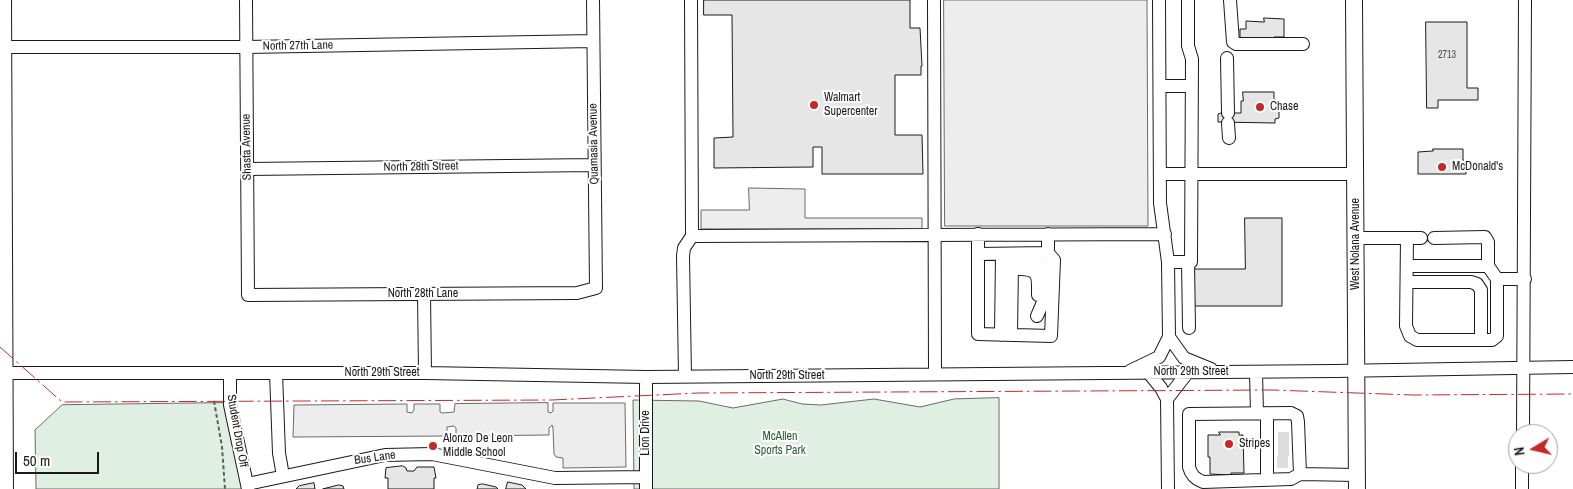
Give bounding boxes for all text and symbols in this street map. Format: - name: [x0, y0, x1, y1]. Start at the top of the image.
- street label: North 27th Lane: [263, 38, 333, 54]
- house number: 2713: [1438, 49, 1456, 61]
- place label: Walmart Supercenter: [824, 91, 878, 119]
- marker: Walmart Supercenter: [808, 99, 820, 111]
- place label: Chase: [1270, 100, 1298, 114]
- marker: Chase: [1254, 101, 1266, 113]
- street label: Quamasia Avenue: [586, 103, 602, 185]
- street label: Shasta Avenue: [239, 114, 255, 180]
- street label: North 28th Street: [383, 159, 459, 175]
- place label: McDonald's: [1452, 160, 1503, 174]
- marker: McDonald's: [1436, 161, 1448, 173]
- street label: West Nolana Avenue: [1349, 198, 1363, 290]
- street label: North 28th Lane: [388, 287, 458, 301]
- street label: North 29th Street: [1154, 365, 1228, 379]
- street label: North 29th Street: [345, 366, 419, 380]
- street label: North 29th Street: [750, 369, 824, 383]
- street label: Student Drop Off: [224, 393, 250, 469]
- street label: Lion Drive: [639, 410, 653, 456]
- north arrow: [1508, 424, 1558, 474]
- park label: McAllen Sports Park: [754, 430, 806, 458]
- place label: Alonzo De Leon Middle School: [443, 432, 513, 460]
- place label: Stripes: [1239, 437, 1270, 451]
- marker: Stripes: [1223, 438, 1235, 450]
- marker: Alonzo De Leon Middle School: [427, 440, 439, 452]
- scale bar: [18, 442, 101, 474]
- text: N: [1510, 446, 1529, 457]
- street label: Bus Lane: [353, 448, 397, 468]
- text: 50 m: [23, 450, 50, 471]

